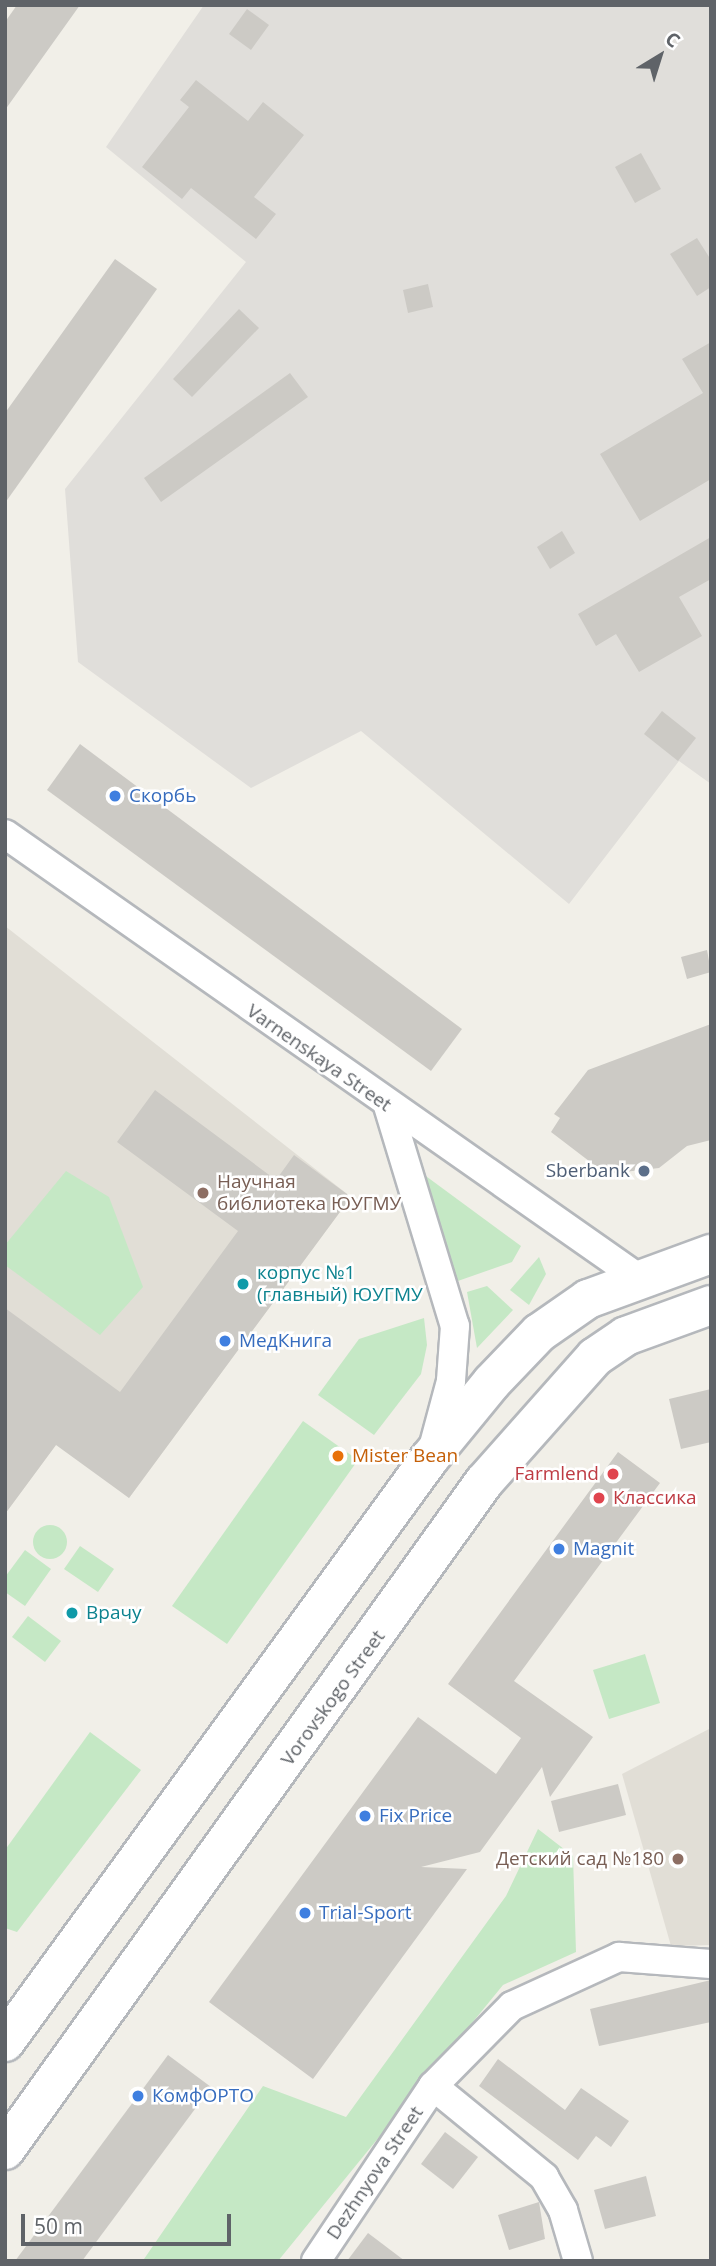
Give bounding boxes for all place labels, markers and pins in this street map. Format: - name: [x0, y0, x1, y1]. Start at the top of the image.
- place label: Скорбь: [129, 785, 196, 807]
- marker: Скорбь: [107, 788, 123, 804]
- place label: Sberbank: [546, 1160, 630, 1182]
- marker: Sberbank: [636, 1163, 652, 1179]
- place label: Научная библиотека ЮУГМУ: [217, 1171, 401, 1215]
- marker: Научная библиотека ЮУГМУ: [195, 1185, 211, 1201]
- place label: корпус №1 (главный) ЮУГМУ: [257, 1262, 423, 1306]
- marker: корпус №1 (главный) ЮУГМУ: [235, 1276, 251, 1292]
- place label: МедКнига: [239, 1330, 332, 1352]
- marker: МедКнига: [217, 1333, 233, 1349]
- place label: Mister Bean: [352, 1445, 458, 1467]
- marker: Mister Bean: [330, 1448, 346, 1464]
- place label: Farmlend: [515, 1463, 599, 1485]
- marker: Farmlend: [605, 1466, 621, 1482]
- place label: Классика: [613, 1487, 697, 1509]
- marker: Классика: [591, 1490, 607, 1506]
- place label: Magnit: [573, 1538, 634, 1560]
- marker: Magnit: [551, 1541, 567, 1557]
- place label: Врачу: [86, 1602, 142, 1624]
- marker: Врачу: [64, 1605, 80, 1621]
- place label: Fix Price: [379, 1805, 452, 1827]
- marker: Fix Price: [357, 1808, 373, 1824]
- place label: Детский сад №180: [496, 1848, 664, 1870]
- marker: Детский сад №180: [670, 1851, 686, 1867]
- place label: Trial-Sport: [319, 1902, 412, 1924]
- marker: Trial-Sport: [297, 1905, 313, 1921]
- place label: КомфОРТО: [152, 2085, 254, 2107]
- marker: КомфОРТО: [130, 2088, 146, 2104]

